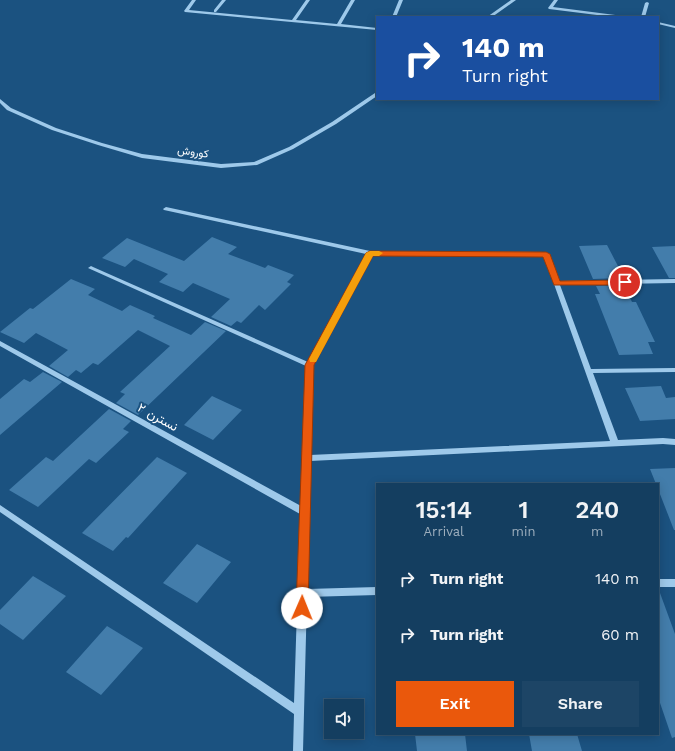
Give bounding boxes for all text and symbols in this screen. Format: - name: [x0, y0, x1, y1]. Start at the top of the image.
- text: 140 m: [462, 31, 545, 64]
- icon: right: [396, 32, 448, 84]
- text: Turn right: [462, 65, 548, 86]
- street label: کوروش: [177, 143, 210, 161]
- pin: [608, 265, 642, 299]
- icon: arrive: [614, 271, 636, 293]
- street label: نسترن ۲: [135, 400, 181, 435]
- text: 15:14: [416, 496, 472, 524]
- text: 1: [519, 496, 529, 524]
- text: 240: [575, 496, 619, 524]
- text: Arrival: [424, 524, 464, 539]
- text: min: [512, 524, 536, 539]
- text: m: [591, 524, 603, 539]
- icon: right: [396, 568, 418, 590]
- text: Turn right: [430, 570, 503, 588]
- text: 140 m: [595, 570, 639, 588]
- position arrow: [281, 587, 323, 629]
- icon: right: [396, 624, 418, 646]
- text: Turn right: [430, 626, 503, 644]
- text: 60 m: [601, 626, 639, 644]
- button: Exit: [396, 681, 514, 727]
- button: Share: [522, 681, 639, 727]
- map controls: [324, 699, 364, 739]
- button: sound: [324, 699, 364, 739]

